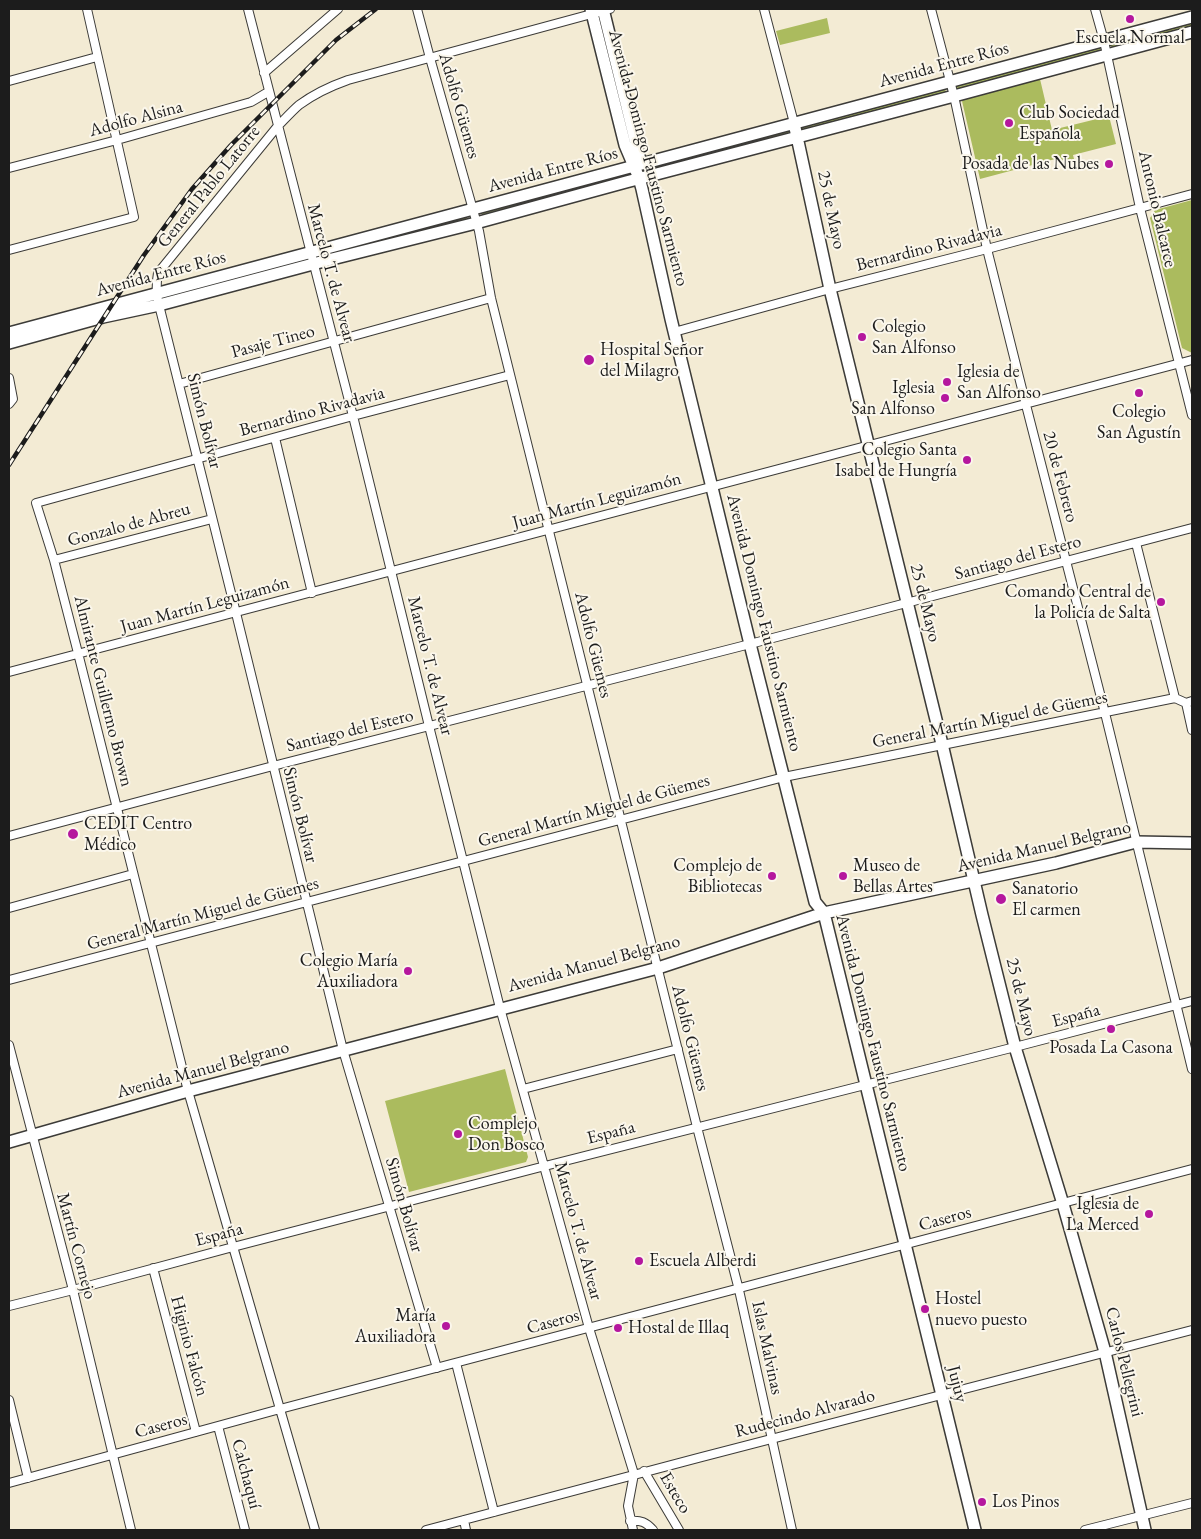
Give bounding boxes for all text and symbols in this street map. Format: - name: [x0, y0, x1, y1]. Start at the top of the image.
- marker: Escuela Normal: [1124, 13, 1136, 25]
- street label: Avenida Domingo Faustino Sarmiento: [603, 27, 693, 289]
- place label: Escuela Normal: [1075, 27, 1185, 49]
- street label: Avenida Entre Ríos: [877, 37, 1011, 93]
- street label: Adolfo Güemes: [434, 51, 484, 161]
- street label: Adolfo Alsina: [87, 96, 185, 142]
- place label: Club Sociedad Española: [1019, 102, 1120, 144]
- marker: Club Sociedad Española: [1003, 117, 1015, 129]
- street label: General Pablo Latorre: [153, 121, 265, 253]
- street label: Avenida Entre Ríos: [486, 142, 620, 198]
- street label: Antonio Balcarce: [1133, 148, 1181, 270]
- place label: Posada de las Nubes: [962, 153, 1099, 175]
- marker: Posada de las Nubes: [1103, 158, 1115, 170]
- street label: 25 de Mayo: [812, 169, 850, 251]
- street label: Marcelo T. de Alvear: [302, 201, 360, 345]
- street label: Bernardino Rivadavia: [854, 219, 1004, 277]
- street label: Avenida Entre Ríos: [94, 246, 228, 302]
- place label: Colegio San Alfonso: [872, 316, 956, 358]
- street label: Pasaje Tineo: [229, 321, 317, 363]
- marker: Colegio San Alfonso: [856, 331, 868, 343]
- place label: Hospital Señor del Milagro: [600, 339, 704, 382]
- marker: Hospital Señor del Milagro: [582, 353, 596, 367]
- place label: Iglesia de San Alfonso: [957, 361, 1041, 404]
- street label: Simón Bolívar: [182, 371, 226, 471]
- marker: Iglesia de San Alfonso: [941, 376, 953, 388]
- place label: Iglesia San Alfonso: [851, 377, 935, 419]
- street label: Bernardino Rivadavia: [237, 382, 387, 442]
- marker: Colegio San Agustín: [1133, 387, 1145, 399]
- marker: Iglesia San Alfonso: [939, 392, 951, 404]
- place label: Colegio San Agustín: [1097, 401, 1181, 444]
- street label: 20 de Febrero: [1037, 429, 1083, 525]
- place label: Colegio Santa Isabel de Hungría: [835, 439, 957, 482]
- marker: Colegio Santa Isabel de Hungría: [961, 454, 973, 466]
- street label: Juan Martín Leguizamón: [510, 468, 684, 534]
- street label: Avenida Domingo Faustino Sarmiento: [722, 492, 806, 754]
- street label: Gonzalo de Abreu: [65, 498, 193, 552]
- street label: Santiago del Estero: [952, 531, 1084, 585]
- street label: 25 de Mayo: [905, 562, 945, 644]
- street label: Juan Martín Leguizamón: [118, 572, 292, 638]
- place label: Comando Central de la Policía de Salta: [1005, 581, 1151, 624]
- street label: Adolfo Güemes: [569, 590, 617, 700]
- street label: Almirante Guillermo Brown: [69, 593, 137, 789]
- street label: Marcelo T. de Alvear: [402, 594, 458, 738]
- marker: Comando Central de la Policía de Salta: [1155, 596, 1167, 608]
- street label: General Martín Miguel de Güemes: [871, 687, 1109, 753]
- street label: Santiago del Estero: [284, 705, 416, 757]
- street label: Simón Bolívar: [278, 765, 322, 865]
- street label: General Martín Miguel de Güemes: [476, 770, 712, 852]
- place label: CEDIT Centro Médico: [84, 813, 192, 856]
- street label: Avenida Manuel Belgrano: [955, 816, 1133, 878]
- marker: CEDIT Centro Médico: [66, 827, 80, 841]
- place label: Complejo de Bibliotecas: [673, 855, 762, 898]
- place label: Museo de Bellas Artes: [853, 855, 933, 898]
- marker: Complejo de Bibliotecas: [766, 870, 778, 882]
- marker: Museo de Bellas Artes: [837, 870, 849, 882]
- street label: General Martín Miguel de Güemes: [85, 873, 321, 955]
- place label: Sanatorio El carmen: [1012, 878, 1081, 921]
- marker: Sanatorio El carmen: [994, 892, 1008, 906]
- street label: Avenida Domingo Faustino Sarmiento: [831, 912, 915, 1174]
- street label: Avenida Manuel Belgrano: [505, 931, 683, 997]
- place label: Colegio María Auxiliadora: [300, 950, 398, 992]
- street label: 25 de Mayo: [1001, 956, 1041, 1038]
- marker: Colegio María Auxiliadora: [402, 965, 414, 977]
- street label: Adolfo Güemes: [666, 983, 714, 1093]
- street label: España: [1050, 999, 1102, 1033]
- marker: Posada La Casona: [1105, 1023, 1117, 1035]
- street label: Avenida Manuel Belgrano: [114, 1037, 292, 1103]
- place label: Posada La Casona: [1049, 1037, 1173, 1059]
- place label: Complejo Don Bosco: [468, 1113, 545, 1156]
- street label: España: [585, 1117, 637, 1149]
- marker: Complejo Don Bosco: [452, 1128, 464, 1140]
- street label: Simón Bolívar: [380, 1155, 428, 1255]
- street label: Marcelo T. de Alvear: [549, 1159, 607, 1303]
- street label: Martín Cornejo: [51, 1190, 101, 1302]
- place label: Iglesia de La Merced: [1066, 1193, 1139, 1236]
- street label: Caseros: [916, 1202, 974, 1236]
- marker: Iglesia de La Merced: [1143, 1208, 1155, 1220]
- street label: España: [193, 1218, 245, 1252]
- place label: Escuela Alberdi: [649, 1250, 756, 1272]
- marker: Escuela Alberdi: [633, 1255, 645, 1267]
- place label: Hostel nuevo puesto: [935, 1288, 1027, 1330]
- street label: Higinio Falcón: [165, 1293, 213, 1399]
- street label: Islas Malvinas: [747, 1299, 787, 1397]
- marker: Hostel nuevo puesto: [919, 1303, 931, 1315]
- place label: María Auxiliadora: [355, 1305, 436, 1348]
- street label: Caseros: [524, 1305, 582, 1339]
- street label: Carlos Pellegrini: [1100, 1305, 1148, 1419]
- place label: Hostal de Illaq: [628, 1317, 729, 1339]
- marker: María Auxiliadora: [440, 1320, 452, 1332]
- marker: Hostal de Illaq: [612, 1322, 624, 1334]
- street label: Jujuy: [942, 1363, 972, 1405]
- street label: Rudecindo Alvarado: [733, 1385, 877, 1443]
- street label: Caseros: [132, 1409, 190, 1443]
- street label: Calchaquí: [226, 1437, 266, 1511]
- street label: Esteco: [654, 1468, 696, 1518]
- place label: Los Pinos: [992, 1491, 1059, 1513]
- marker: Los Pinos: [976, 1496, 988, 1508]

